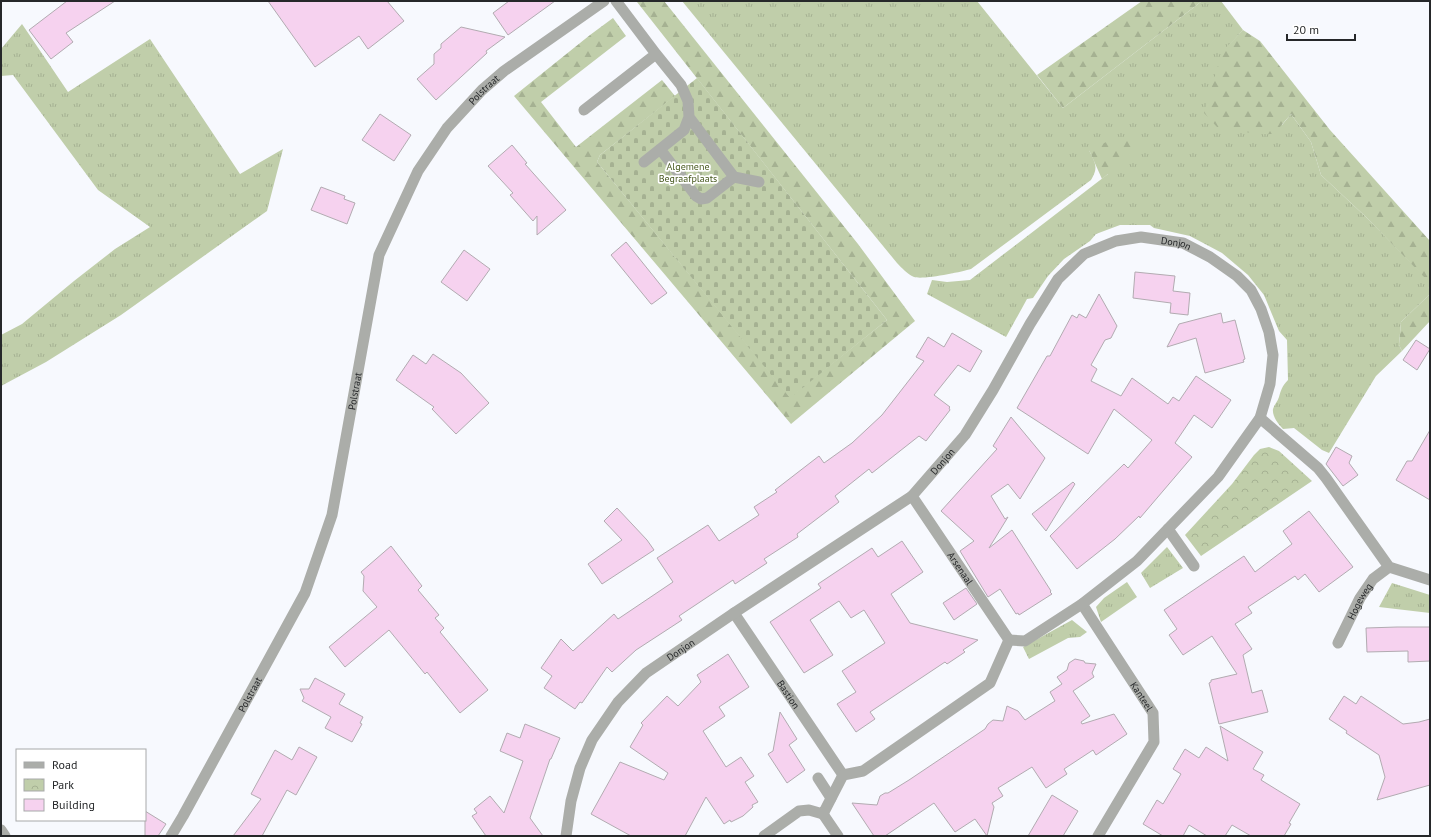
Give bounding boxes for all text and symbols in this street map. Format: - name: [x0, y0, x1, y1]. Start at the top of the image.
- scale bar: [1287, 16, 1355, 42]
- text: 20 m: [1293, 22, 1319, 37]
- street label: Polstraat: [466, 72, 503, 108]
- park label: Algemene Begraafplaats: [659, 160, 717, 185]
- street label: Donjon: [1160, 234, 1194, 253]
- street label: Polstraat: [345, 371, 365, 411]
- street label: Donjon: [928, 446, 958, 477]
- street label: Arsenaal: [944, 549, 976, 587]
- street label: Hogeweg: [1344, 581, 1375, 622]
- street label: Donjon: [664, 636, 697, 664]
- street label: Polstraat: [235, 674, 265, 714]
- street label: Bastion: [774, 678, 803, 711]
- street label: Kanteel: [1127, 679, 1156, 714]
- legend: [16, 749, 146, 821]
- text: Road: [52, 757, 77, 772]
- text: Park: [52, 777, 74, 792]
- text: Building: [52, 797, 95, 812]

